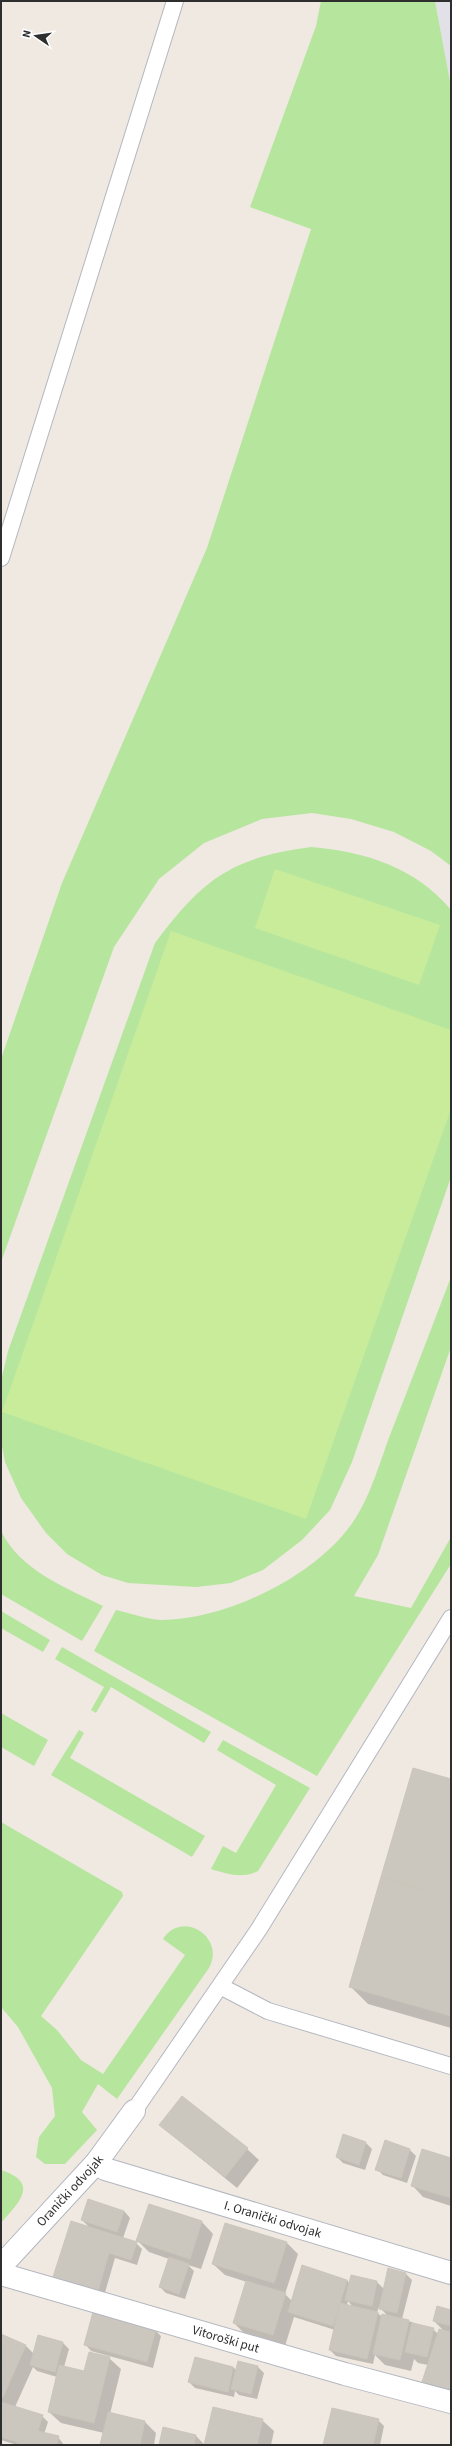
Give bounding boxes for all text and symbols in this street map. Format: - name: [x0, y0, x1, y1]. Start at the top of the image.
- north arrow: [16, 16, 56, 56]
- text: N: [19, 29, 35, 39]
- street label: Oranički odvojak: [33, 2151, 108, 2231]
- street label: I. Oranički odvojak: [222, 2196, 324, 2243]
- street label: Vitoroški put: [190, 2321, 262, 2358]

